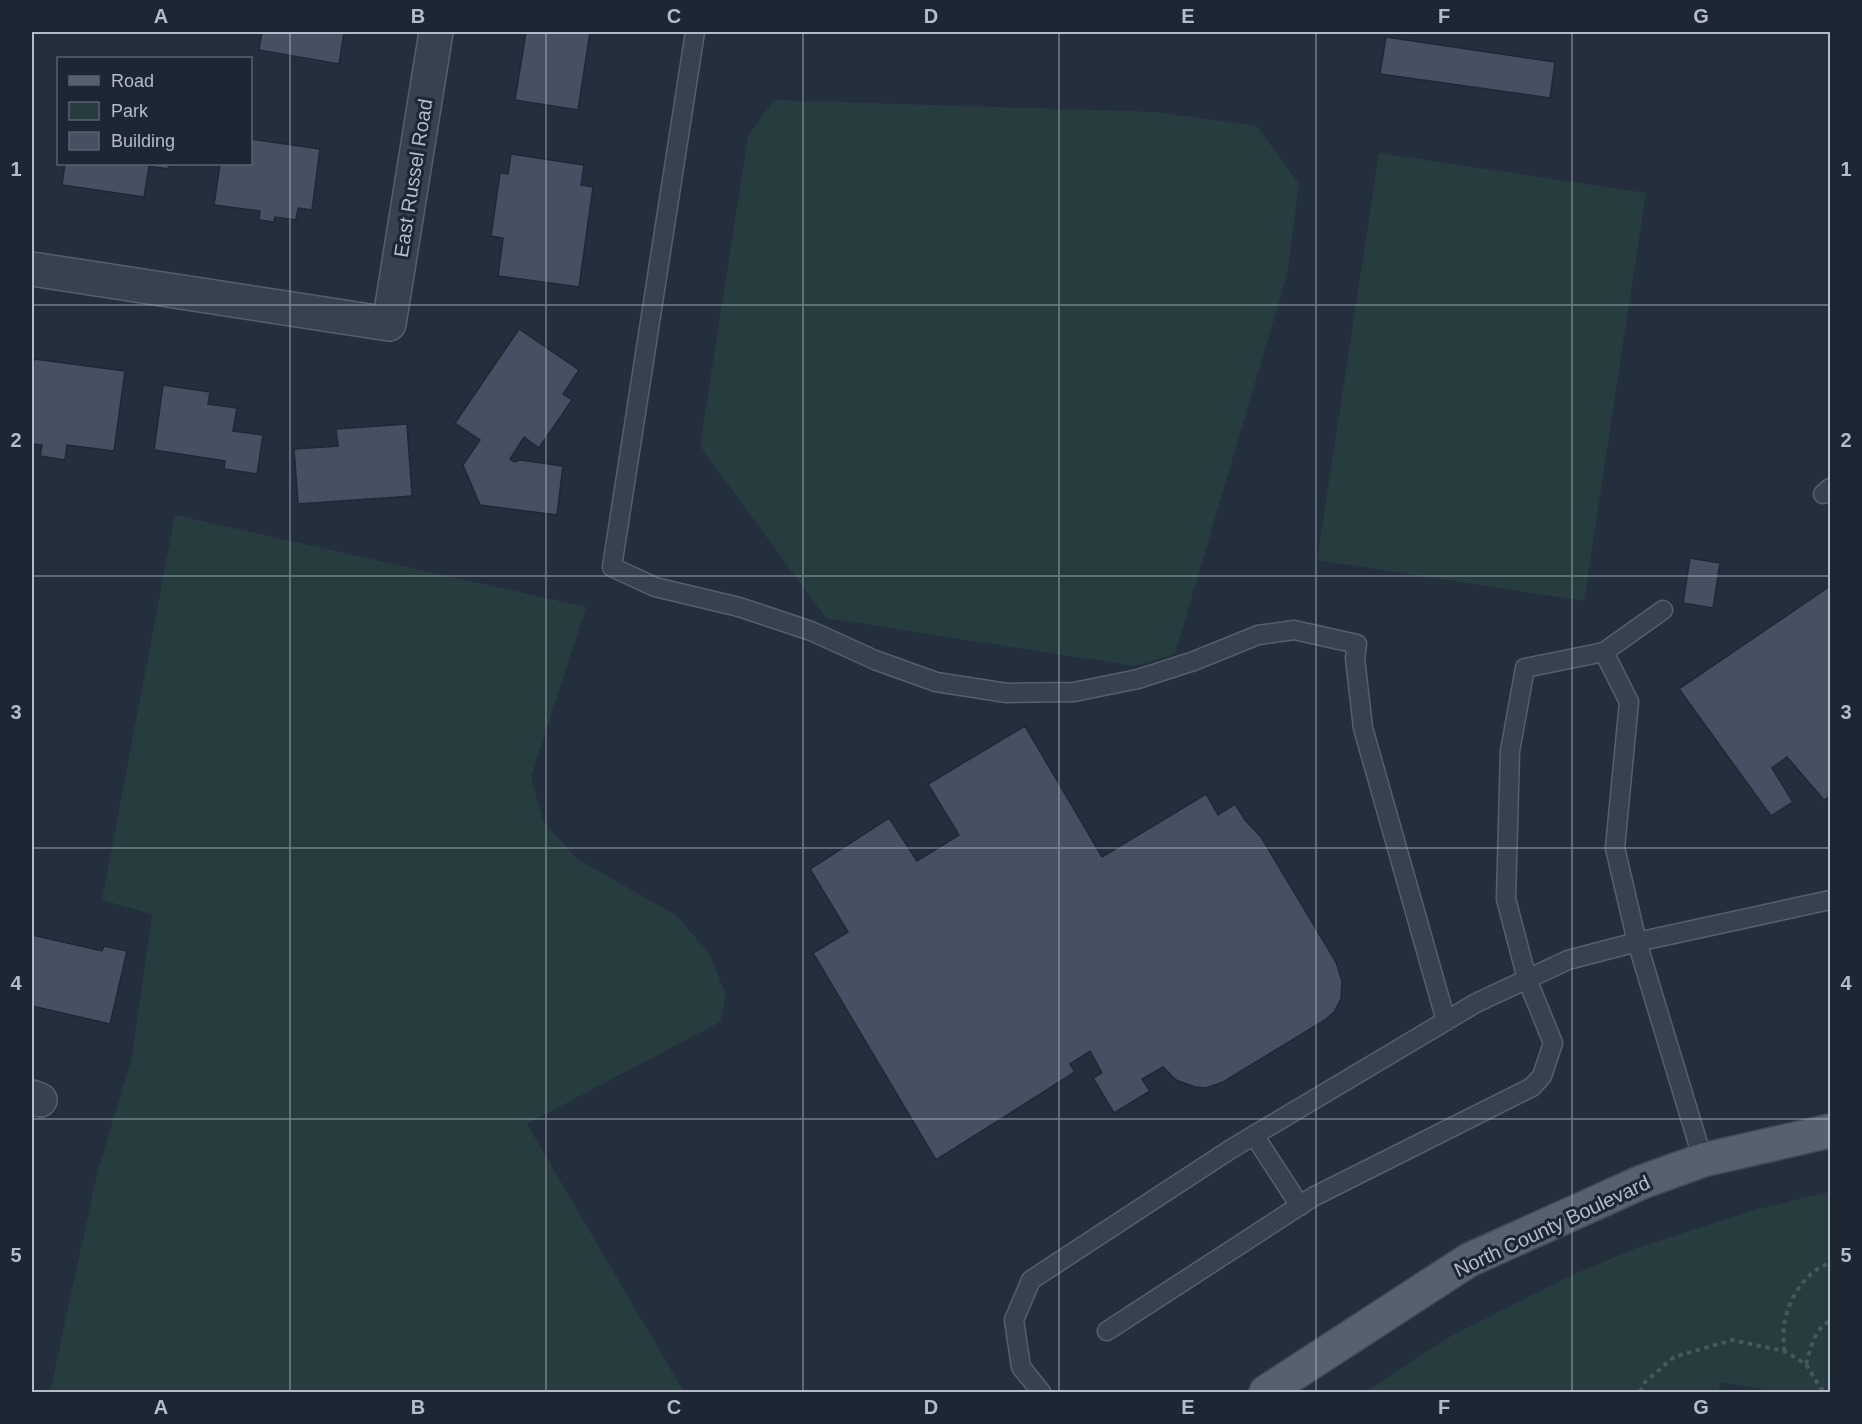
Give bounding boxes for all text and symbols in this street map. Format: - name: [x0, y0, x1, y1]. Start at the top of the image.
- text: A: [154, 5, 168, 27]
- text: B: [411, 5, 425, 27]
- text: C: [667, 5, 681, 27]
- text: D: [924, 5, 938, 27]
- text: E: [1181, 5, 1195, 27]
- text: F: [1438, 5, 1450, 27]
- text: G: [1693, 5, 1709, 27]
- legend: [57, 57, 252, 165]
- text: Road: [111, 71, 154, 91]
- street label: East Russel Road: [390, 97, 436, 259]
- text: Park: [111, 101, 149, 121]
- text: Building: [111, 131, 175, 151]
- text: 1: [10, 158, 22, 180]
- text: 1: [1840, 158, 1852, 180]
- text: 2: [10, 429, 22, 451]
- text: 2: [1840, 429, 1852, 451]
- text: 3: [10, 701, 22, 723]
- text: 3: [1840, 701, 1852, 723]
- text: 4: [10, 972, 22, 994]
- text: 4: [1840, 972, 1852, 994]
- street label: North County Boulevard: [1451, 1171, 1653, 1281]
- text: 5: [10, 1244, 22, 1266]
- text: 5: [1840, 1244, 1852, 1266]
- text: A: [154, 1396, 168, 1418]
- text: B: [411, 1396, 425, 1418]
- text: C: [667, 1396, 681, 1418]
- text: D: [924, 1396, 938, 1418]
- text: E: [1181, 1396, 1195, 1418]
- text: F: [1438, 1396, 1450, 1418]
- text: G: [1693, 1396, 1709, 1418]

